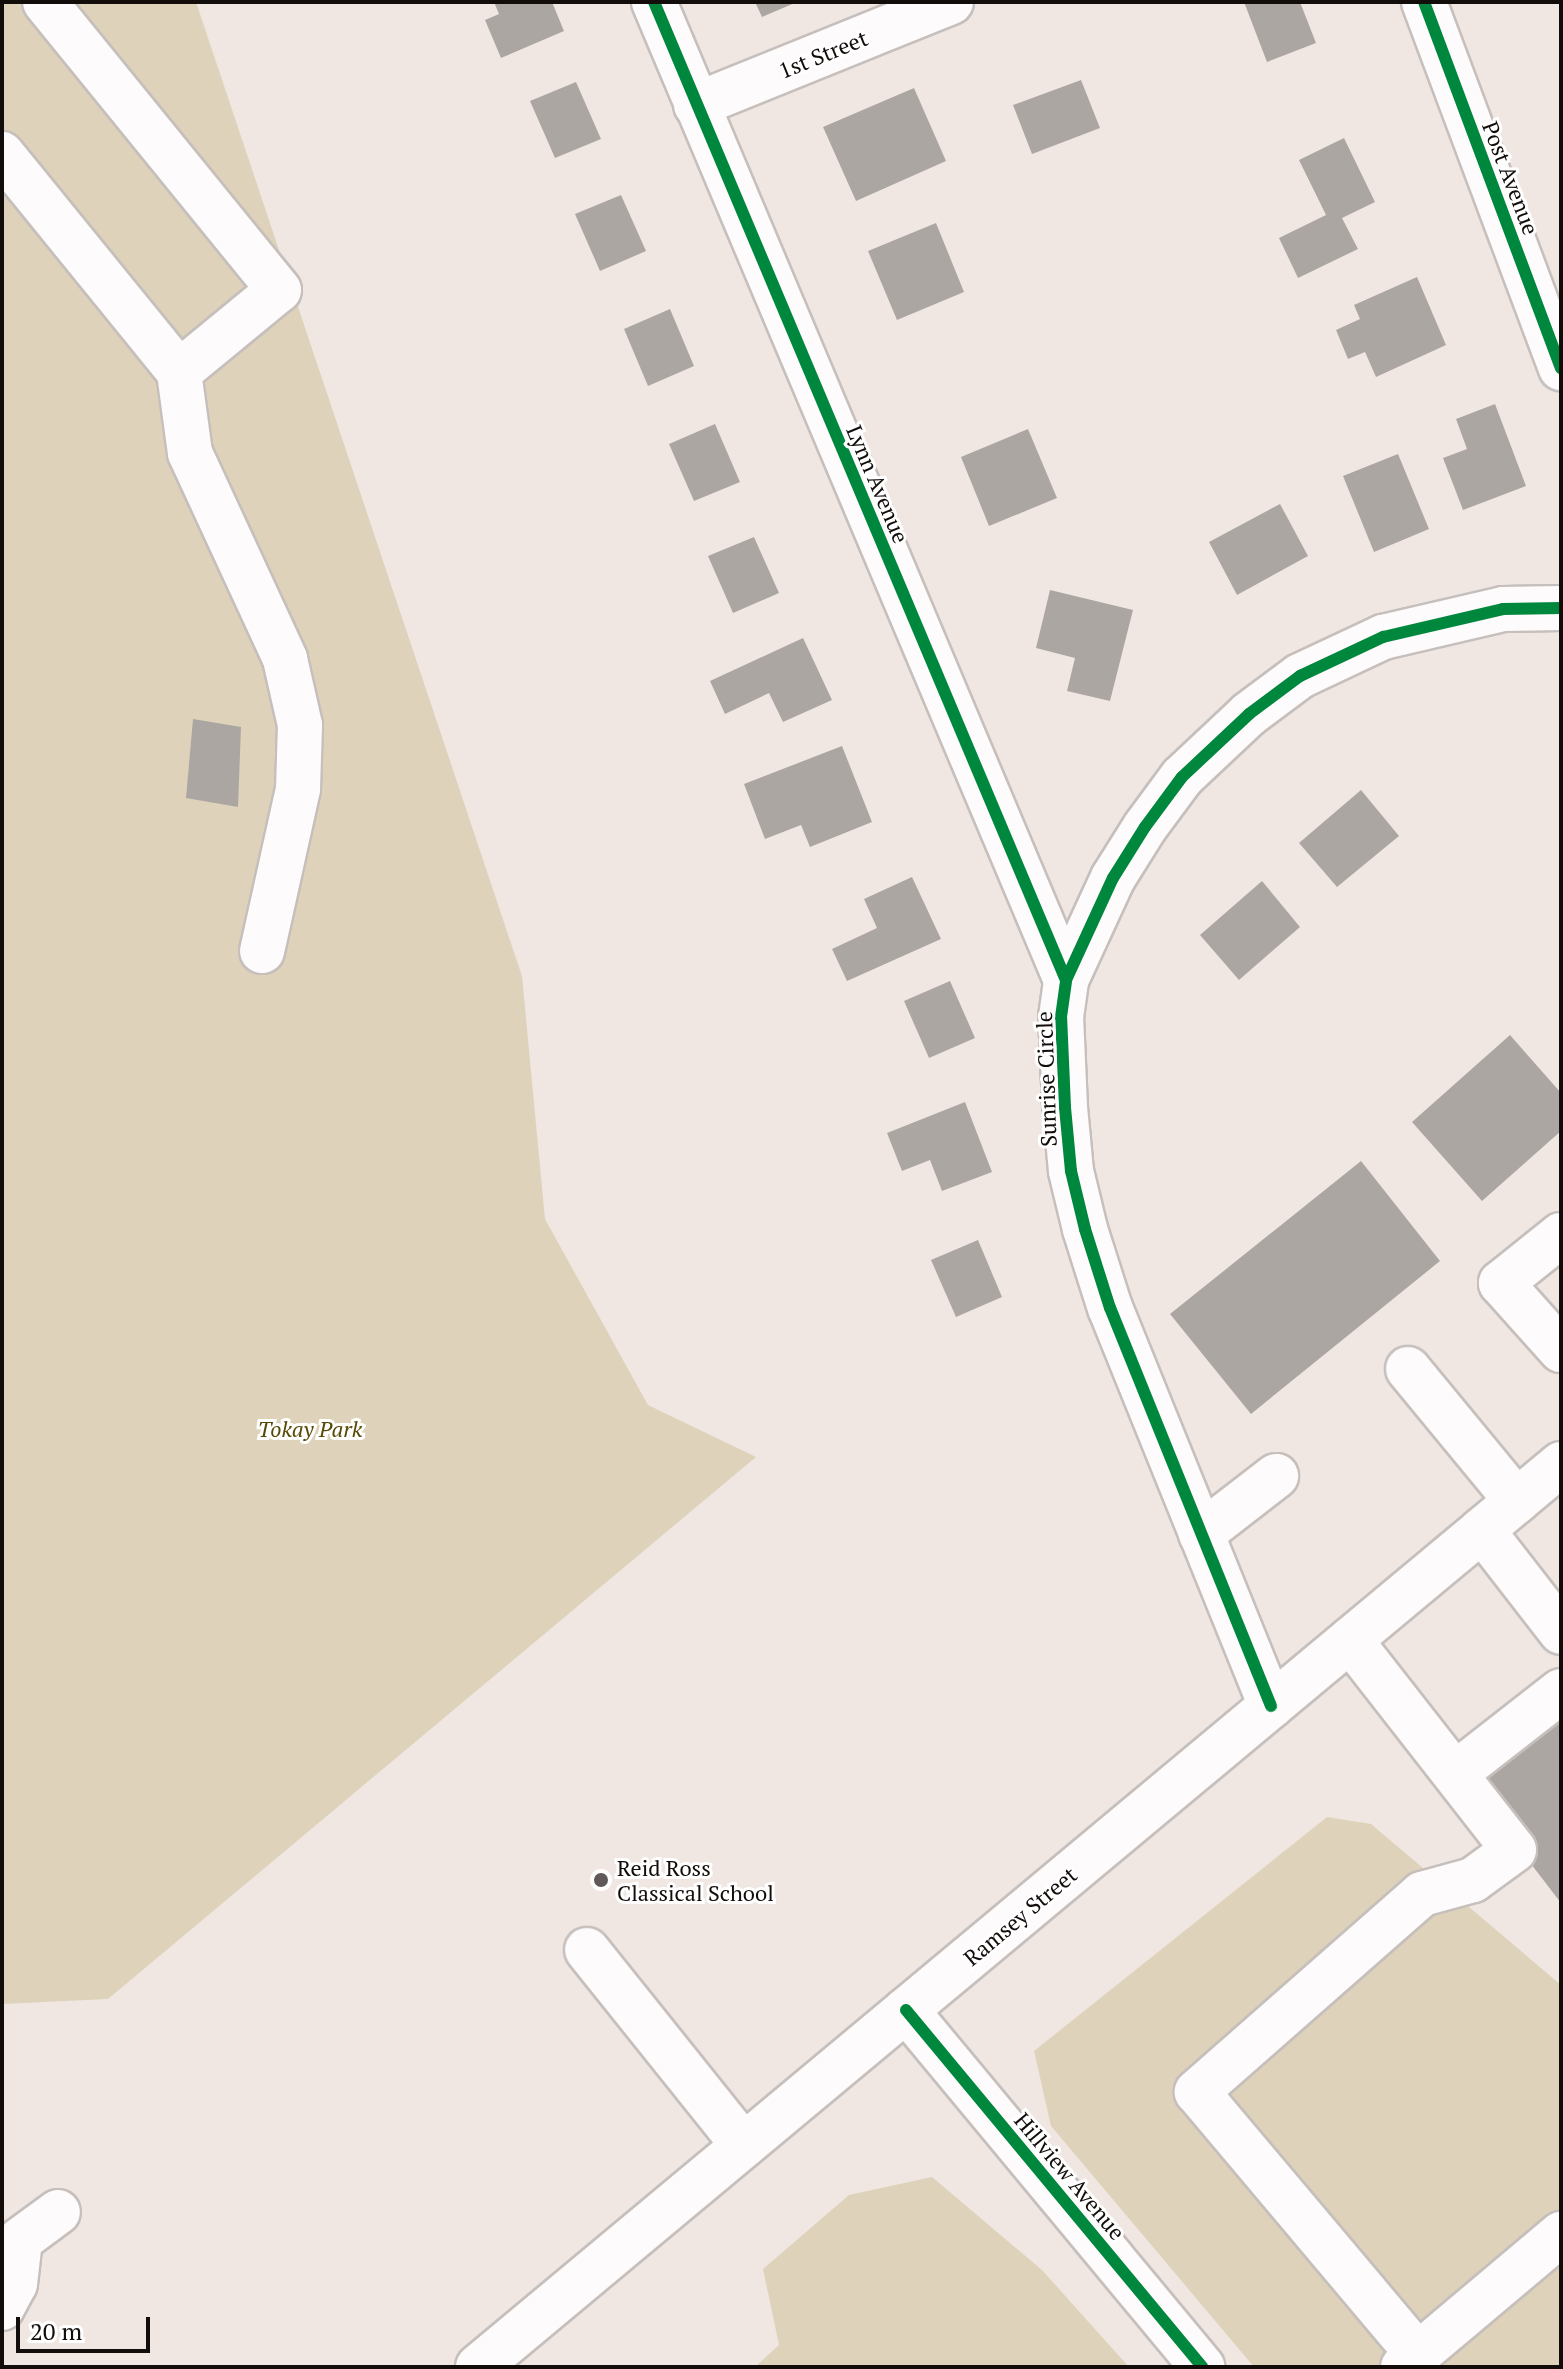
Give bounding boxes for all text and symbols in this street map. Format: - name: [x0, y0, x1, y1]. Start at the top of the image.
- street label: 1st Street: [775, 24, 871, 84]
- street label: Post Avenue: [1477, 117, 1545, 239]
- street label: Lynn Avenue: [841, 421, 915, 547]
- street label: Sunrise Circle: [1030, 1011, 1062, 1147]
- park label: Tokay Park: [258, 1416, 362, 1442]
- place label: Reid Ross Classical School: [617, 1854, 774, 1906]
- street label: Ramsey Street: [958, 1861, 1082, 1971]
- marker: Reid Ross Classical School: [592, 1871, 610, 1889]
- street label: Hillview Avenue: [1009, 2107, 1131, 2245]
- scale bar: [20, 2301, 154, 2351]
- text: 20 m: [30, 2315, 82, 2347]

